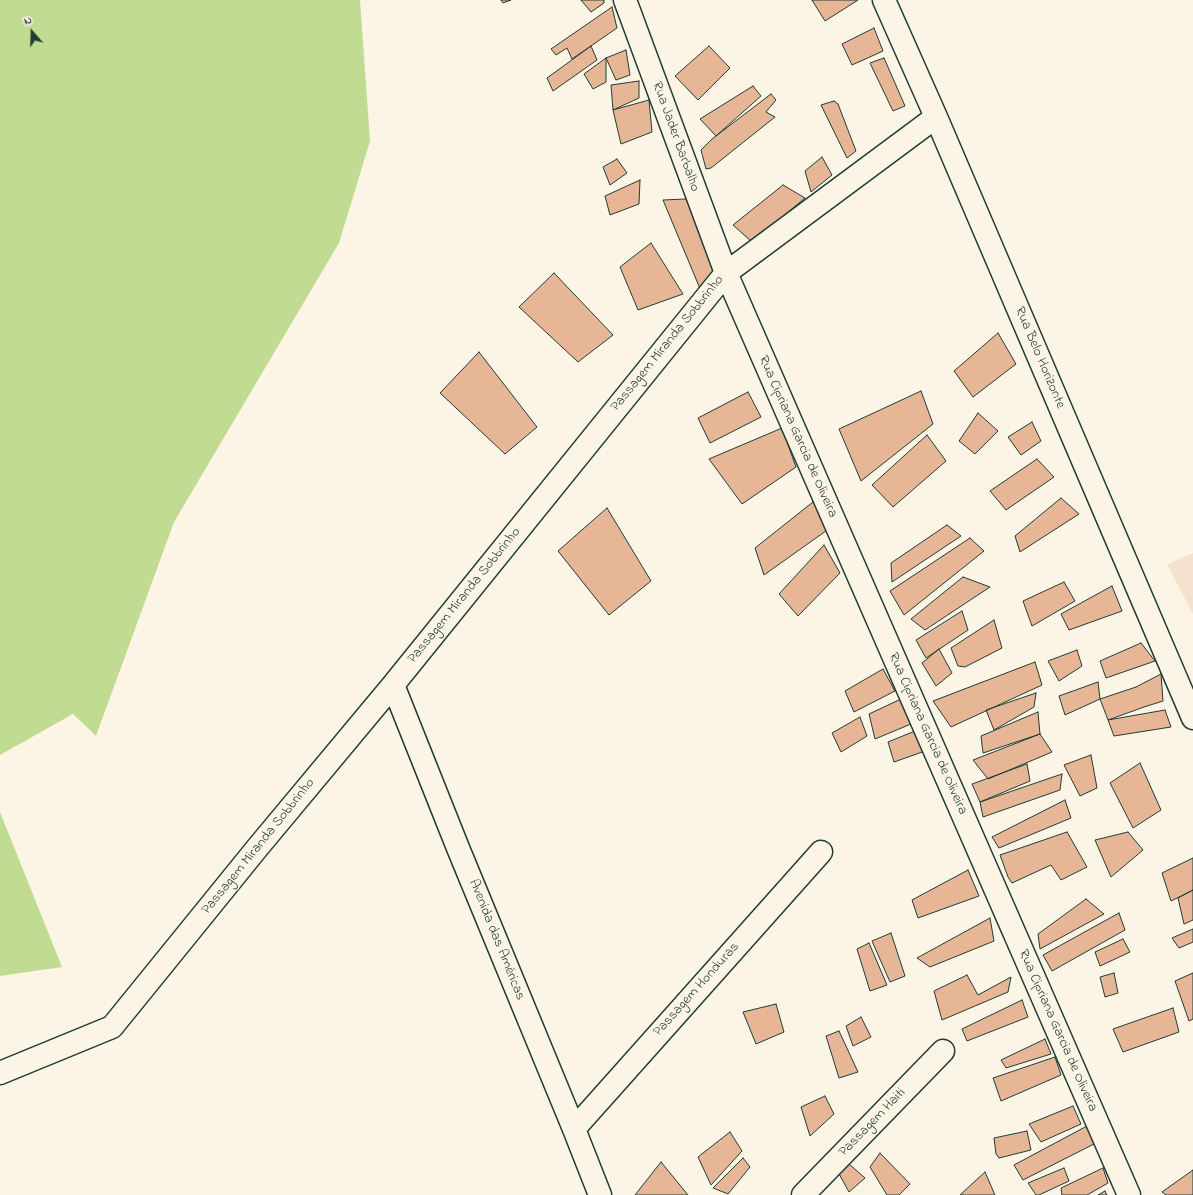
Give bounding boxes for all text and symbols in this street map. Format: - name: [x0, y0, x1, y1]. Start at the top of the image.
- north arrow: [12, 12, 52, 52]
- text: N: [22, 12, 34, 30]
- street label: Rua Jader Barbalho: [647, 80, 703, 194]
- street label: Passagem Miranda Sobbrinho: [608, 273, 728, 415]
- street label: Rua Belo Horizonte: [1010, 305, 1068, 411]
- street label: Rua Cipriana Garcia de Oliveira: [754, 353, 840, 521]
- street label: Passagem Miranda Sobbrinho: [405, 525, 525, 667]
- street label: Rua Cipriana Garcia de Oliveira: [884, 650, 970, 818]
- street label: Passagem Miranda Sobbrinho: [199, 776, 319, 918]
- street label: Avenida das Américas: [464, 877, 528, 1003]
- street label: Passagem Honduras: [650, 940, 744, 1040]
- street label: Rua Cipriana Garcia de Oliveira: [1014, 947, 1100, 1115]
- street label: Passagem Haiti: [836, 1085, 910, 1161]

